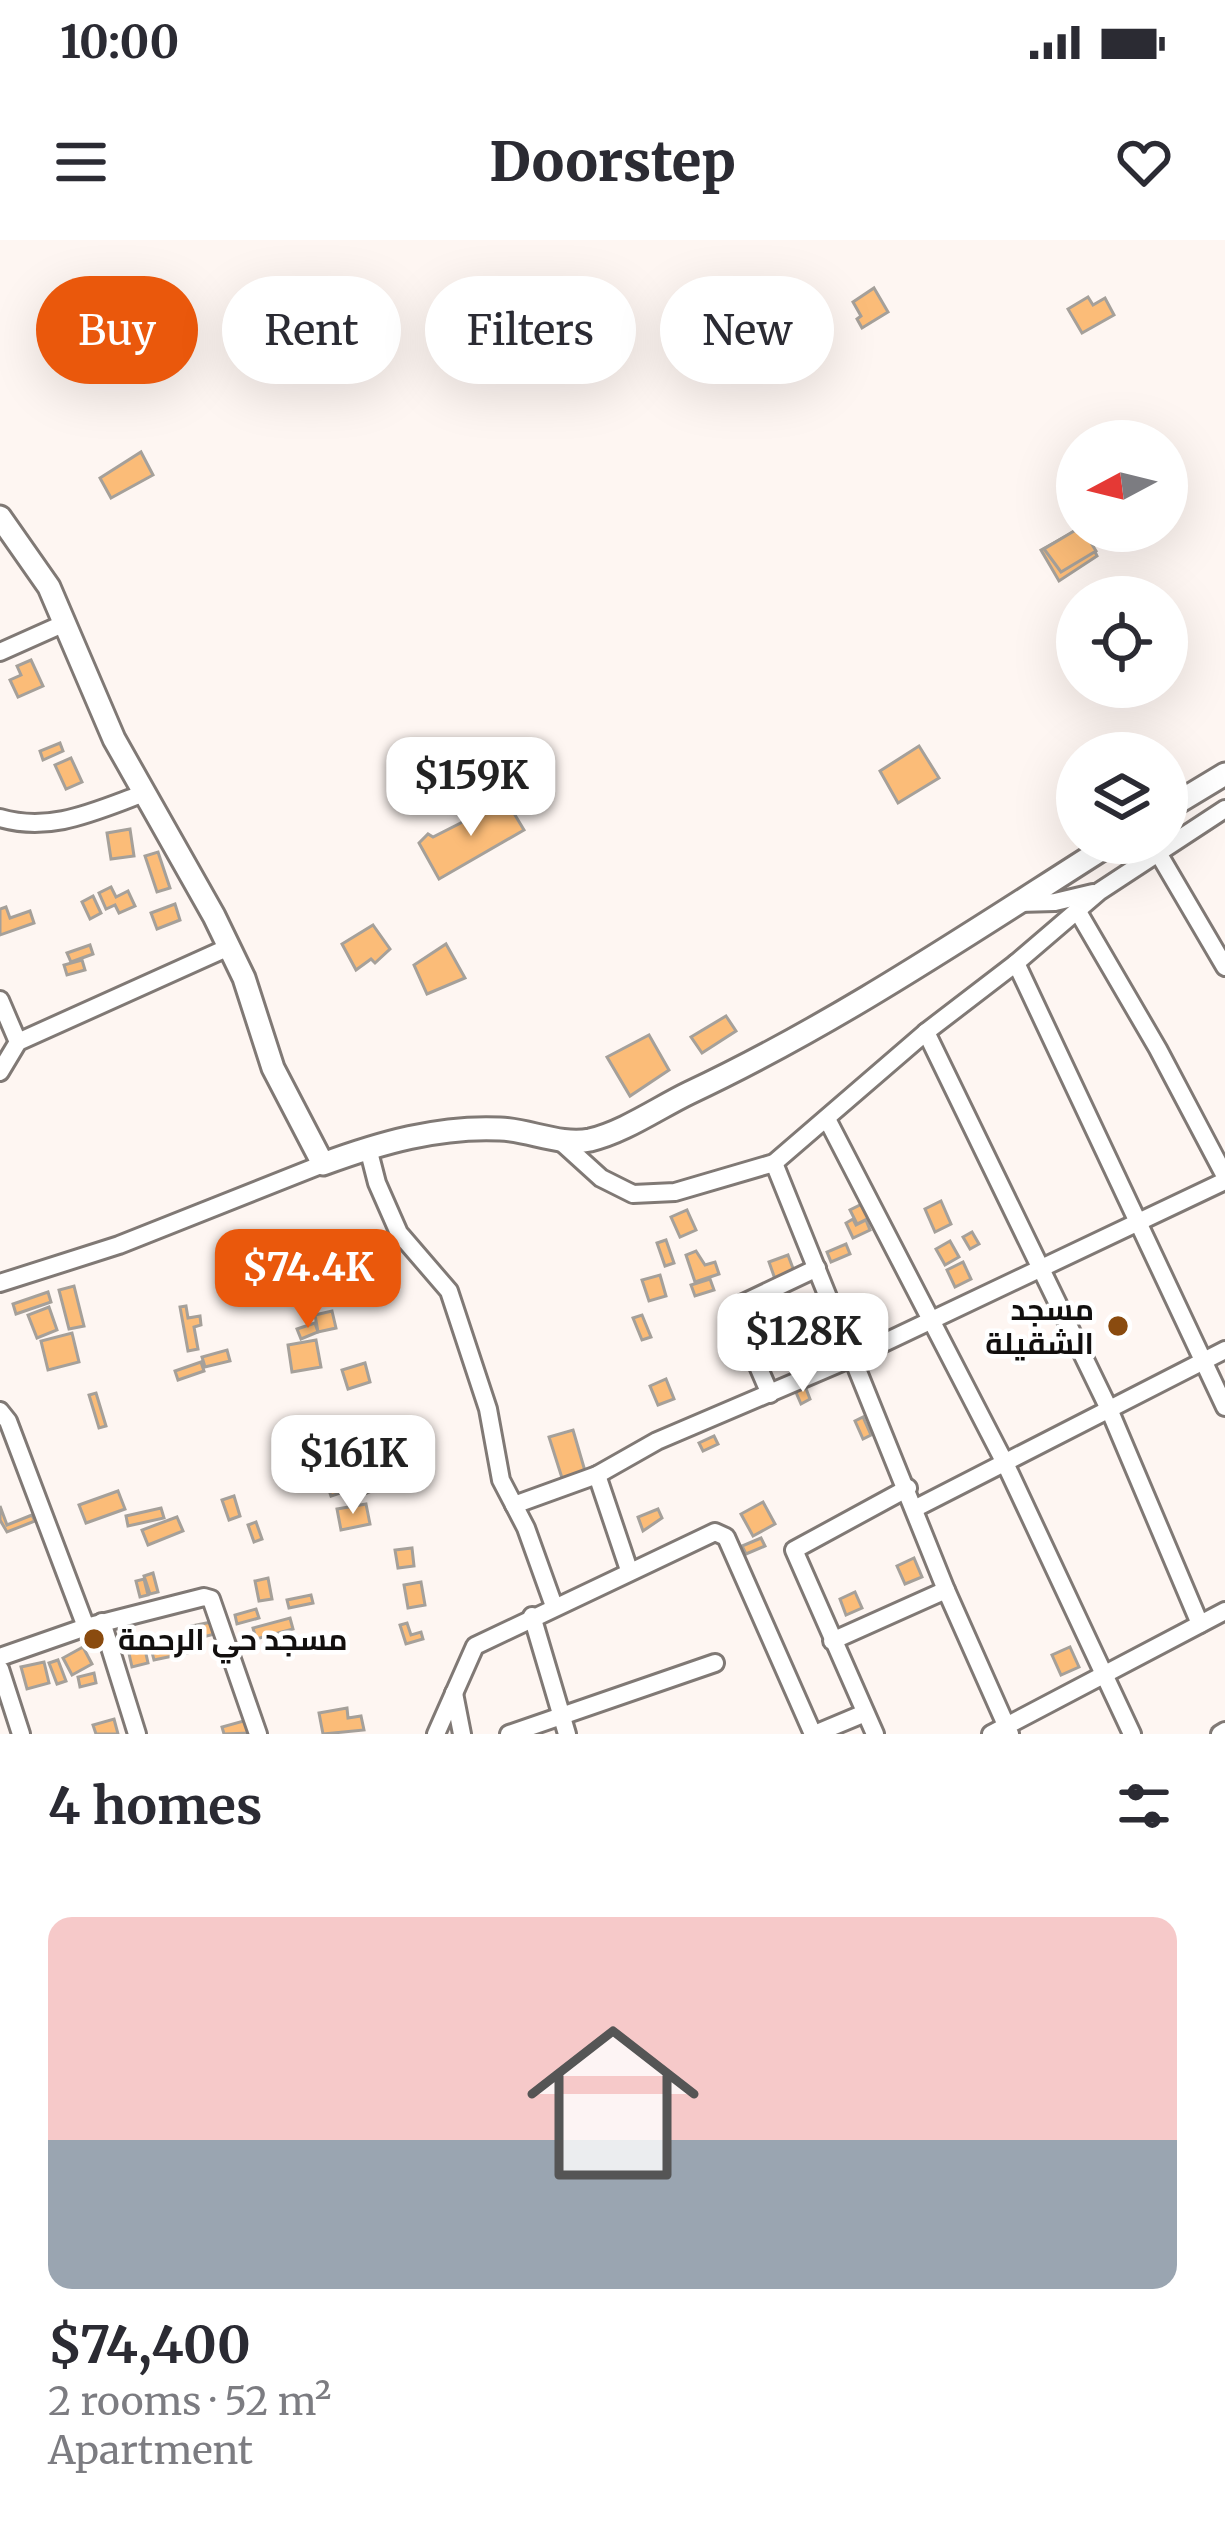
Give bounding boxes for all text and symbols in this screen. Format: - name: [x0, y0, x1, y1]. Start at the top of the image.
- text: 10:00: [60, 14, 179, 70]
- text: Doorstep: [489, 128, 736, 196]
- icon: menu: [48, 129, 114, 195]
- icon: heart: [1111, 129, 1177, 195]
- chip: Buy: [36, 276, 198, 384]
- chip: Rent: [222, 276, 401, 384]
- chip: Filters: [425, 276, 636, 384]
- chip: New: [660, 276, 834, 384]
- north arrow: [1056, 420, 1188, 552]
- map controls: [1056, 420, 1188, 864]
- button: locate: [1056, 576, 1188, 708]
- button: layers: [1056, 732, 1188, 864]
- pin: $159K: [387, 737, 555, 839]
- text: $159K: [413, 751, 529, 800]
- pin: $74.4K: [210, 1229, 406, 1331]
- text: $74.4K: [242, 1243, 374, 1292]
- place label: مسجد الشقيلة: [985, 1290, 1094, 1362]
- pin: $128K: [719, 1293, 887, 1395]
- text: $128K: [744, 1307, 862, 1356]
- marker: مسجد الشقيلة: [1105, 1313, 1131, 1339]
- pin: $161K: [269, 1415, 437, 1517]
- text: $161K: [298, 1429, 408, 1478]
- place label: مسجد حي الرحمة: [118, 1620, 348, 1664]
- marker: مسجد حي الرحمة: [81, 1626, 107, 1652]
- icon: filters: [1111, 1773, 1177, 1839]
- text: 4 homes: [48, 1774, 262, 1838]
- icon: home: [505, 1995, 721, 2211]
- text: $74,400: [48, 2313, 251, 2377]
- text: 2 rooms · 52 m²: [48, 2377, 331, 2426]
- text: Apartment: [48, 2426, 253, 2475]

